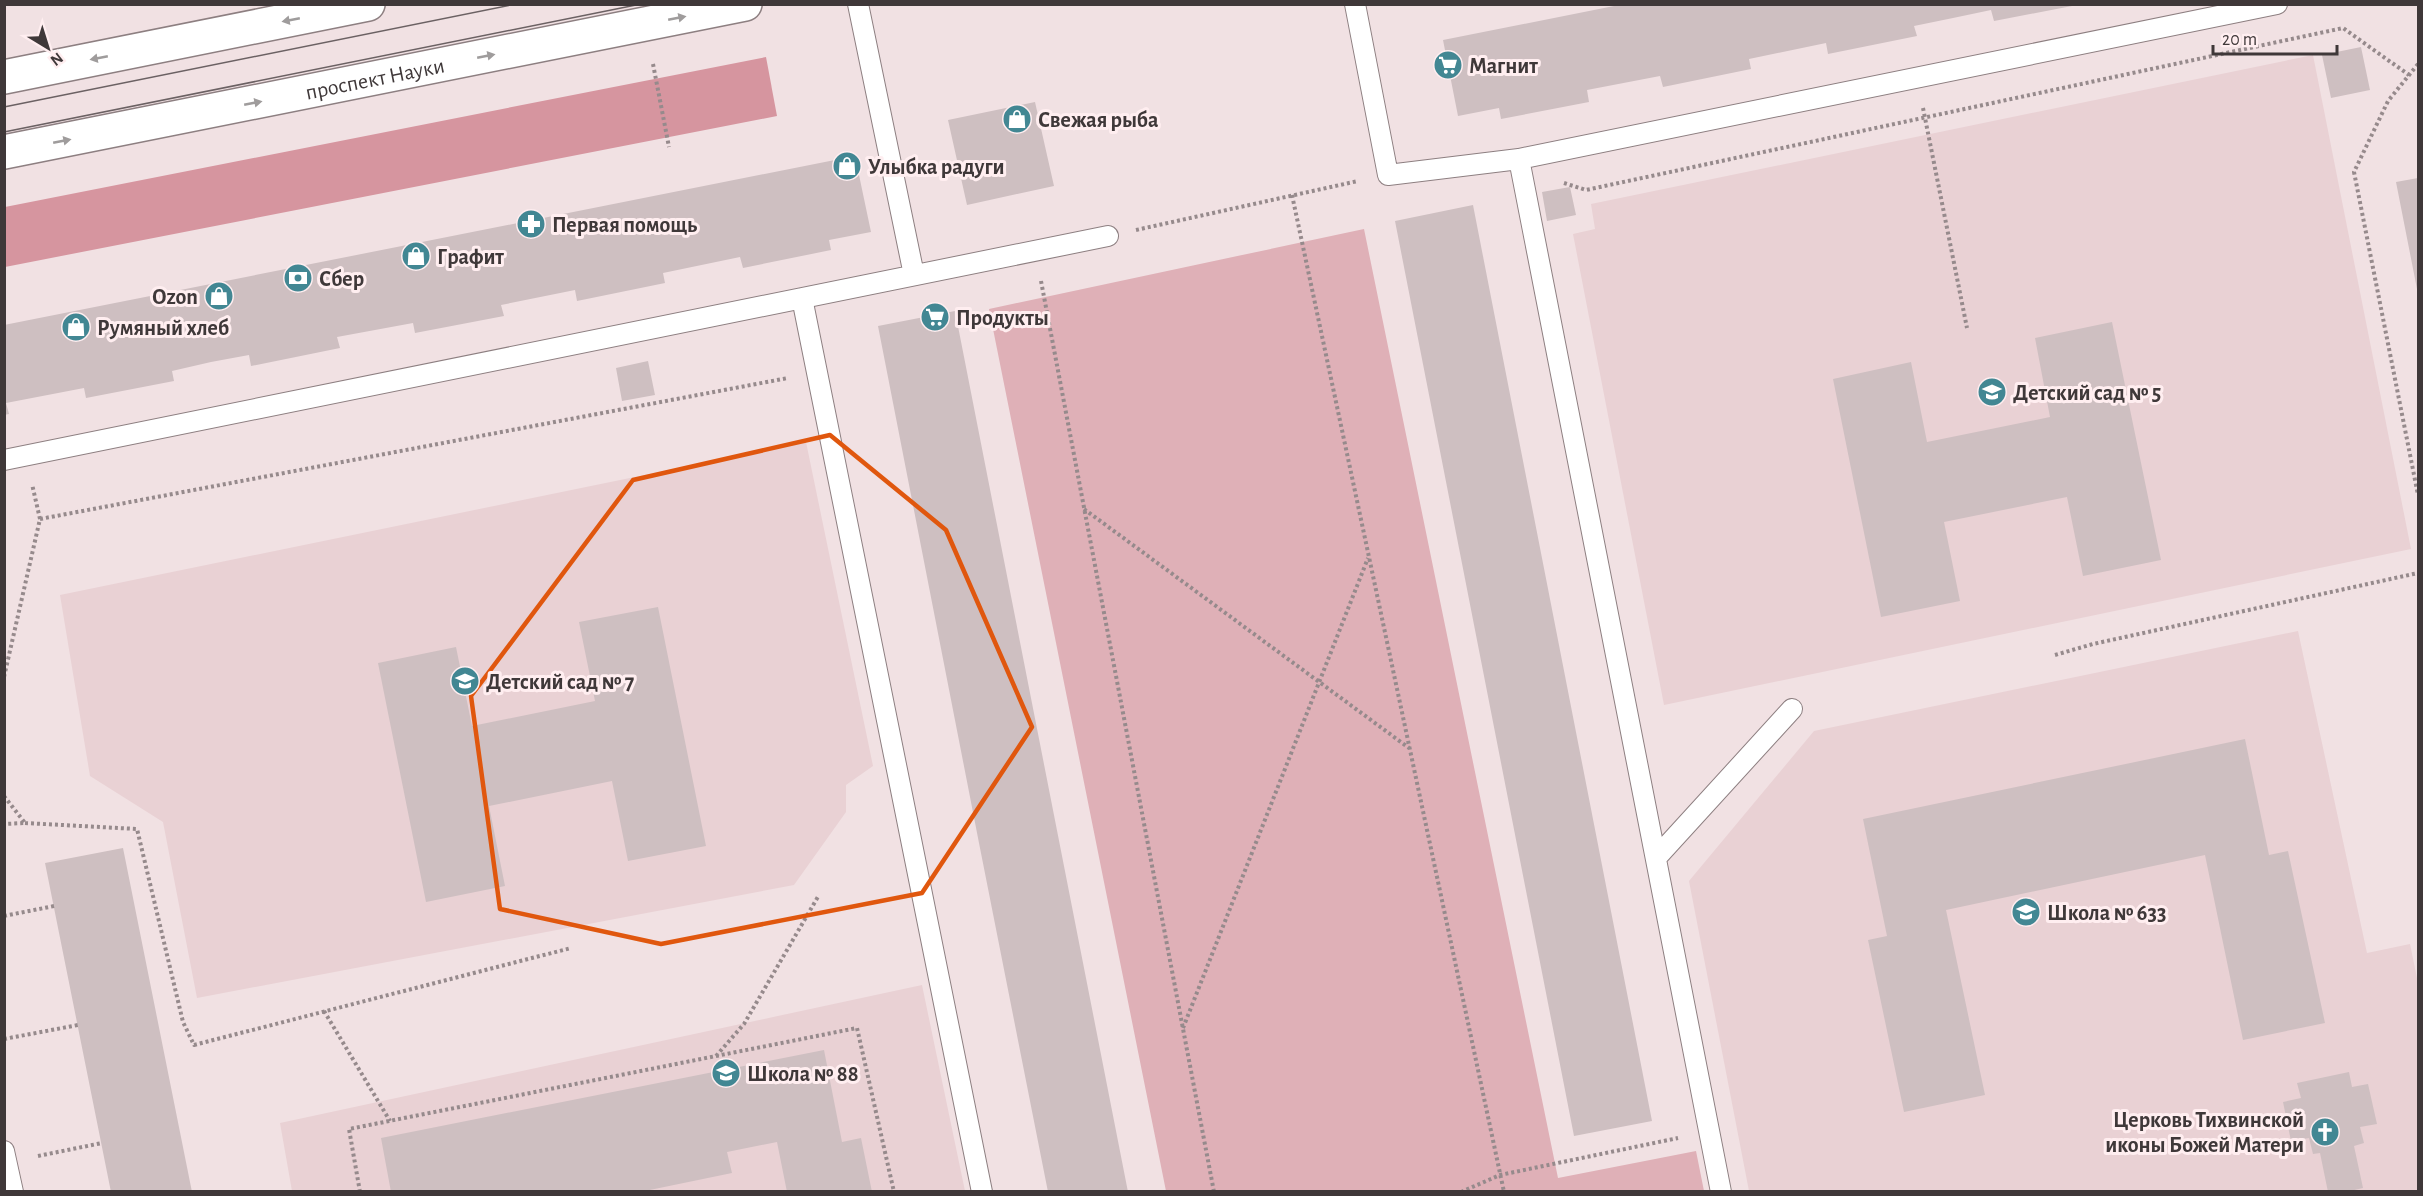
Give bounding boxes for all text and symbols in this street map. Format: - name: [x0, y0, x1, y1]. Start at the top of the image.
- one-way arrow: [667, 13, 686, 22]
- one-way arrow: [281, 16, 300, 25]
- north arrow: [18, 18, 78, 78]
- scale bar: [2213, 18, 2338, 56]
- text: 20 m: [2222, 31, 2257, 49]
- text: N: [47, 49, 66, 69]
- supermarket icon: Магнит: [1432, 49, 1464, 81]
- one-way arrow: [476, 51, 495, 60]
- one-way arrow: [90, 54, 109, 63]
- street label: проспект Науки: [303, 54, 446, 104]
- place label: Магнит: [1469, 55, 1538, 77]
- one-way arrow: [244, 97, 262, 107]
- shop icon: Свежая рыба: [1001, 103, 1033, 135]
- place label: Свежая рыба: [1038, 109, 1158, 131]
- one-way arrow: [53, 136, 72, 145]
- shop icon: Улыбка радуги: [831, 150, 863, 182]
- place label: Улыбка радуги: [868, 156, 1005, 179]
- pharmacy icon: Первая помощь: [515, 208, 547, 240]
- place label: Первая помощь: [552, 214, 698, 236]
- shop icon: Графит: [400, 240, 432, 272]
- place label: Графит: [437, 246, 504, 268]
- bank icon: Сбер: [282, 262, 314, 294]
- place label: Сбер: [319, 268, 364, 290]
- shop icon: Ozon: [203, 280, 235, 312]
- place label: Ozon: [152, 286, 198, 308]
- supermarket icon: Продукты: [919, 301, 951, 333]
- place label: Продукты: [956, 307, 1049, 330]
- shop icon: Румяный хлеб: [60, 311, 92, 343]
- place label: Румяный хлеб: [97, 317, 229, 340]
- school or university icon: Детский сад № 5: [1976, 376, 2008, 408]
- place label: Детский сад № 5: [2013, 382, 2161, 404]
- school or university icon: Детский сад № 7: [449, 665, 481, 697]
- place label: Детский сад № 7: [486, 671, 634, 693]
- school or university icon: Школа № 633: [2010, 896, 2042, 928]
- place label: Школа № 633: [2047, 902, 2166, 924]
- school or university icon: Школа № 88: [710, 1057, 742, 1089]
- place label: Школа № 88: [747, 1063, 859, 1085]
- place label: Церковь Тихвинской иконы Божей Матери: [2105, 1109, 2304, 1156]
- church icon: Церковь Тихвинской иконы Божей Матери: [2309, 1116, 2341, 1148]

